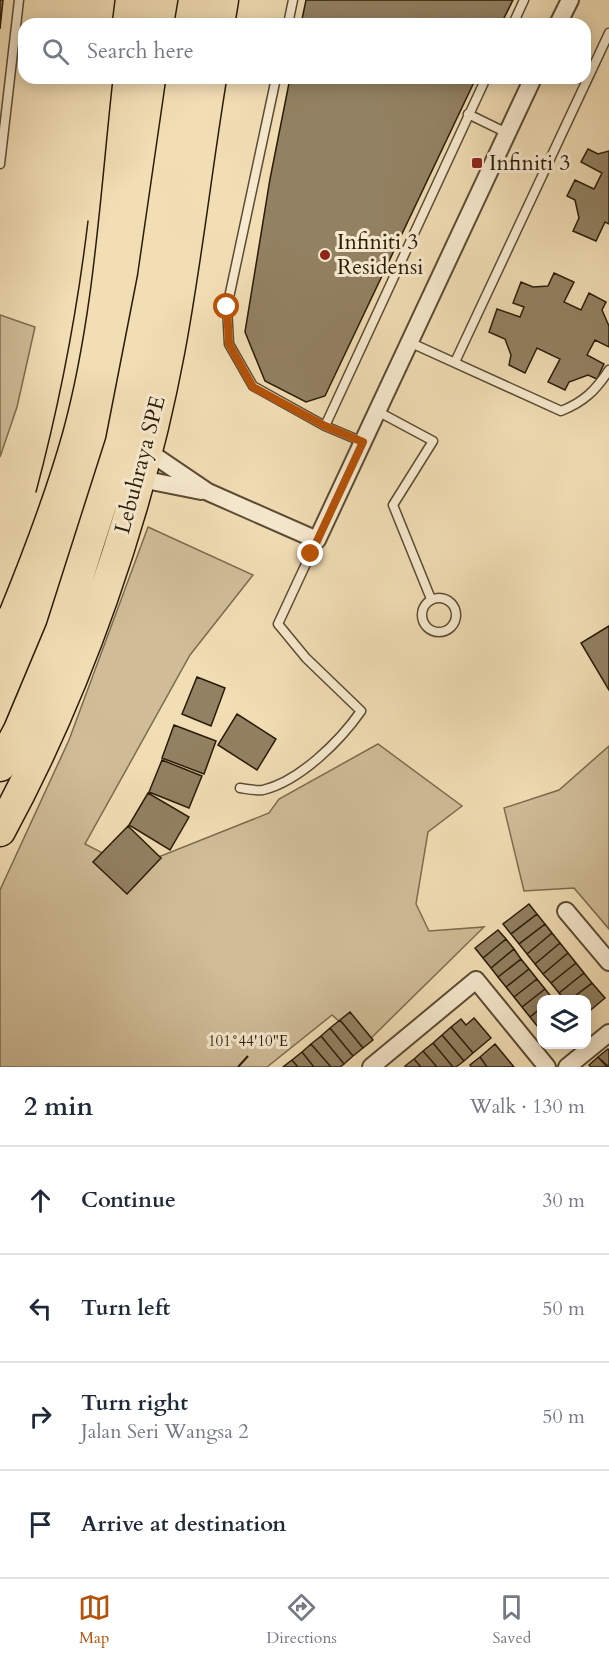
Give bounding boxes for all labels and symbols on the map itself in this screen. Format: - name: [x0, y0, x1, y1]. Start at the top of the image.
- place label: Infiniti 3: [489, 148, 570, 178]
- marker: Infiniti 3: [470, 156, 484, 170]
- place label: Infiniti 3 Residensi: [337, 227, 424, 282]
- marker: Infiniti 3 Residensi: [318, 248, 332, 262]
- route start: [213, 293, 239, 319]
- street label: Lebuhraya SPE: [107, 393, 173, 537]
- route end: [297, 540, 323, 566]
- text: 101°44'10"E: [208, 1031, 288, 1051]

